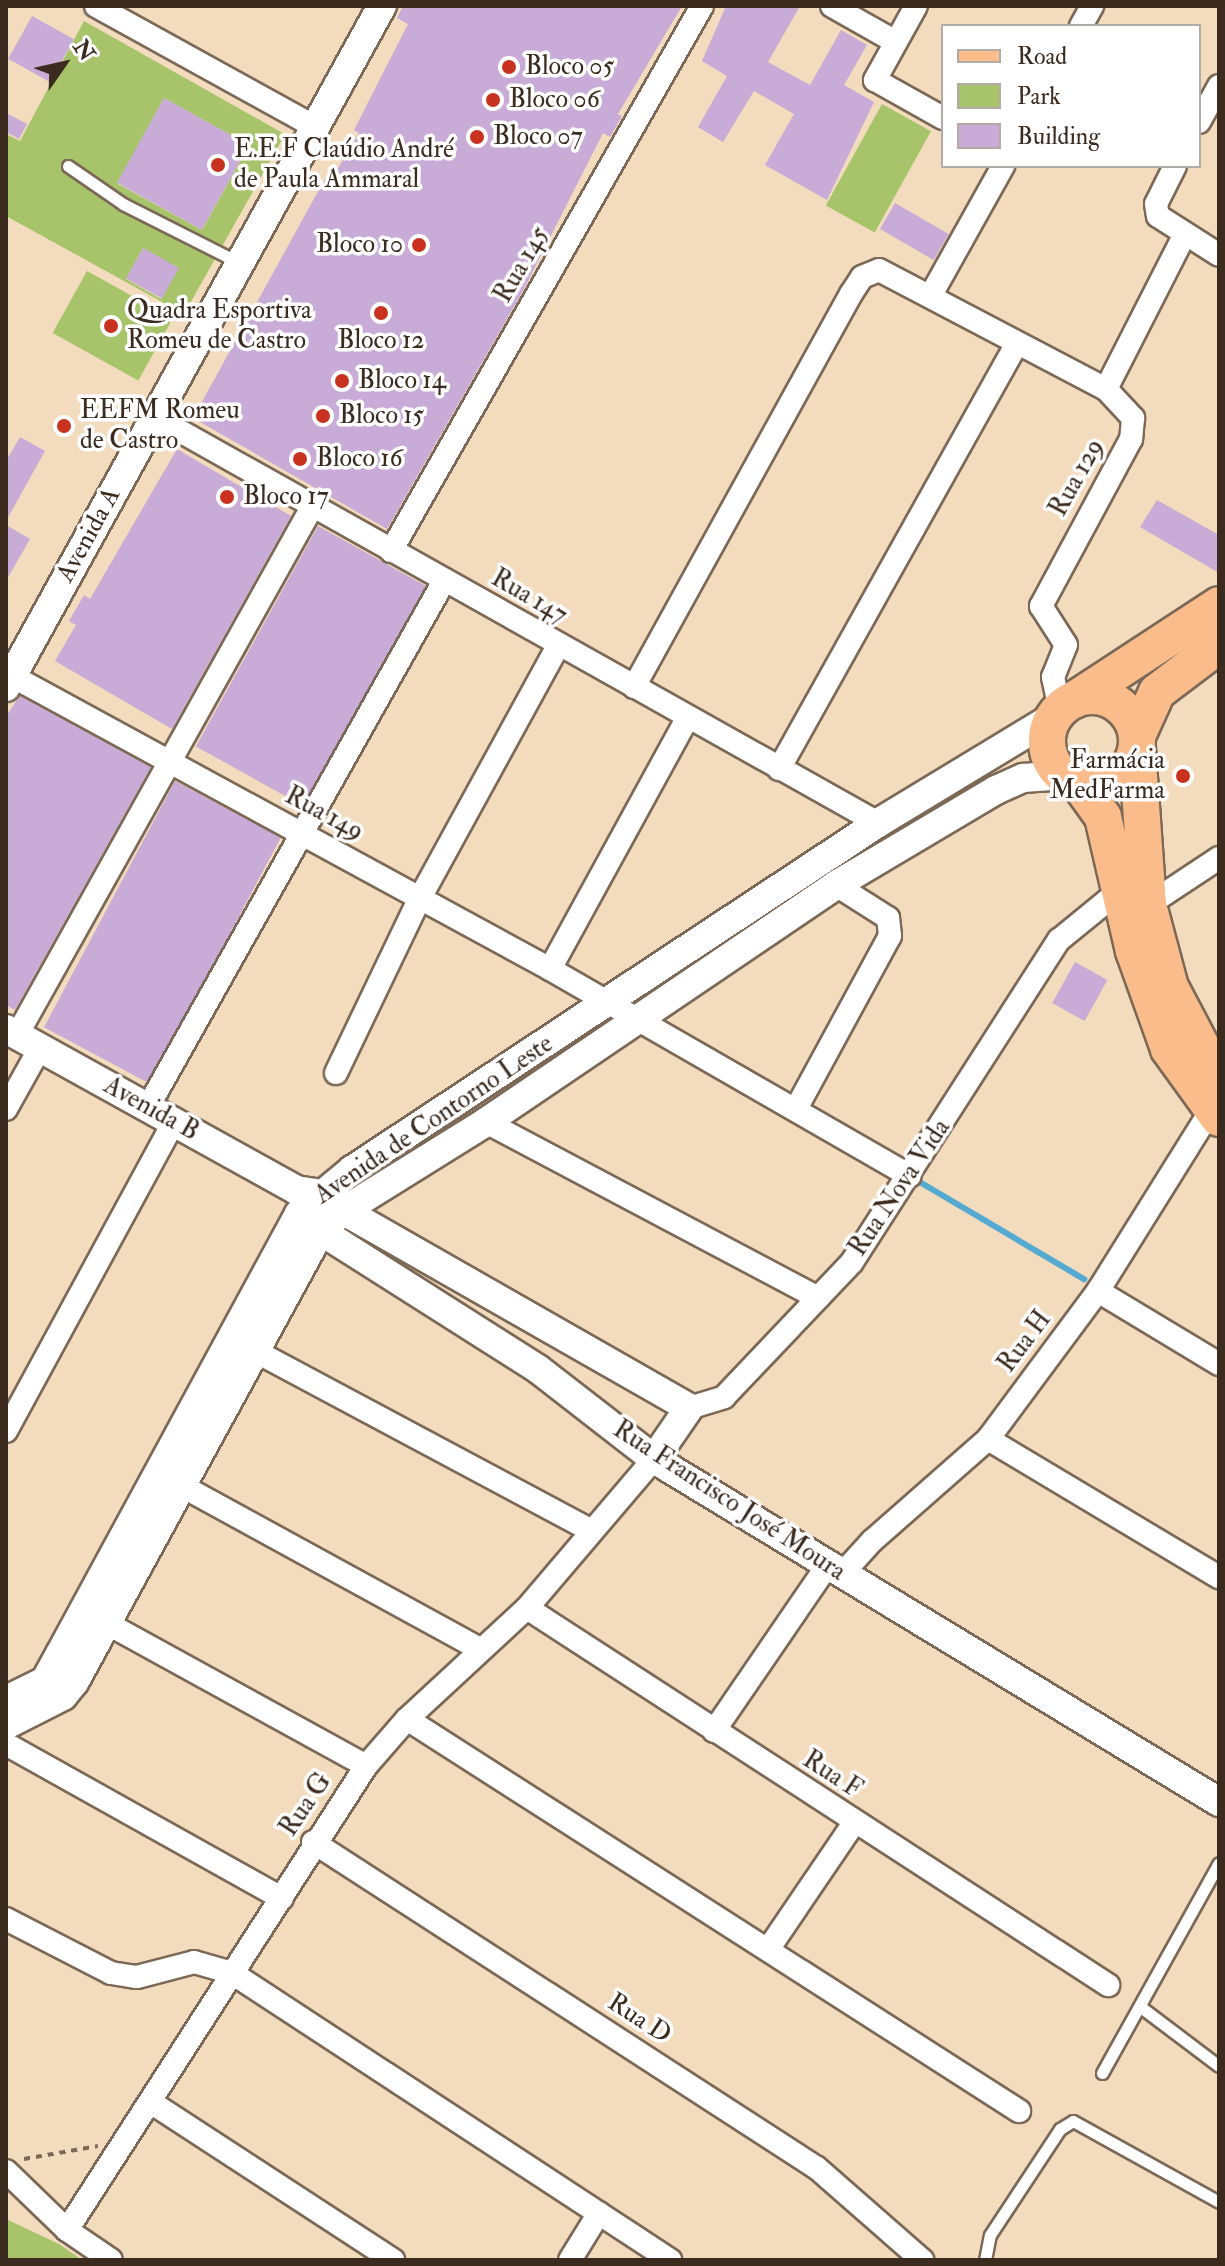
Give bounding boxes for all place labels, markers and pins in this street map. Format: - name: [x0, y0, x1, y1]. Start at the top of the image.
- place label: Bloco 05: [525, 51, 614, 83]
- marker: Bloco 05: [500, 58, 518, 76]
- place label: Bloco 06: [509, 84, 600, 116]
- marker: Bloco 06: [484, 91, 502, 109]
- place label: Bloco 07: [493, 121, 583, 153]
- marker: Bloco 07: [468, 128, 486, 146]
- place label: E.E.F Claúdio André de Paula Ammaral: [234, 134, 454, 196]
- marker: E.E.F Claúdio André de Paula Ammaral: [209, 156, 227, 174]
- place label: Bloco 10: [316, 229, 403, 261]
- marker: Bloco 10: [410, 236, 428, 254]
- place label: Quadra Esportiva Romeu de Castro: [127, 295, 312, 356]
- marker: Bloco 12: [372, 304, 390, 322]
- marker: Quadra Esportiva Romeu de Castro: [102, 317, 120, 335]
- place label: Bloco 12: [338, 325, 424, 357]
- place label: Bloco 14: [358, 365, 446, 397]
- marker: Bloco 14: [333, 372, 351, 390]
- place label: EEFM Romeu de Castro: [80, 395, 240, 456]
- place label: Bloco 15: [339, 400, 424, 432]
- marker: Bloco 15: [314, 407, 332, 425]
- marker: EEFM Romeu de Castro: [55, 417, 73, 435]
- place label: Bloco 16: [316, 443, 403, 475]
- marker: Bloco 16: [291, 450, 309, 468]
- place label: Bloco 17: [243, 481, 329, 513]
- marker: Bloco 17: [218, 488, 236, 506]
- place label: Farmácia MedFarma: [1050, 745, 1165, 806]
- marker: Farmácia MedFarma: [1172, 765, 1194, 787]

